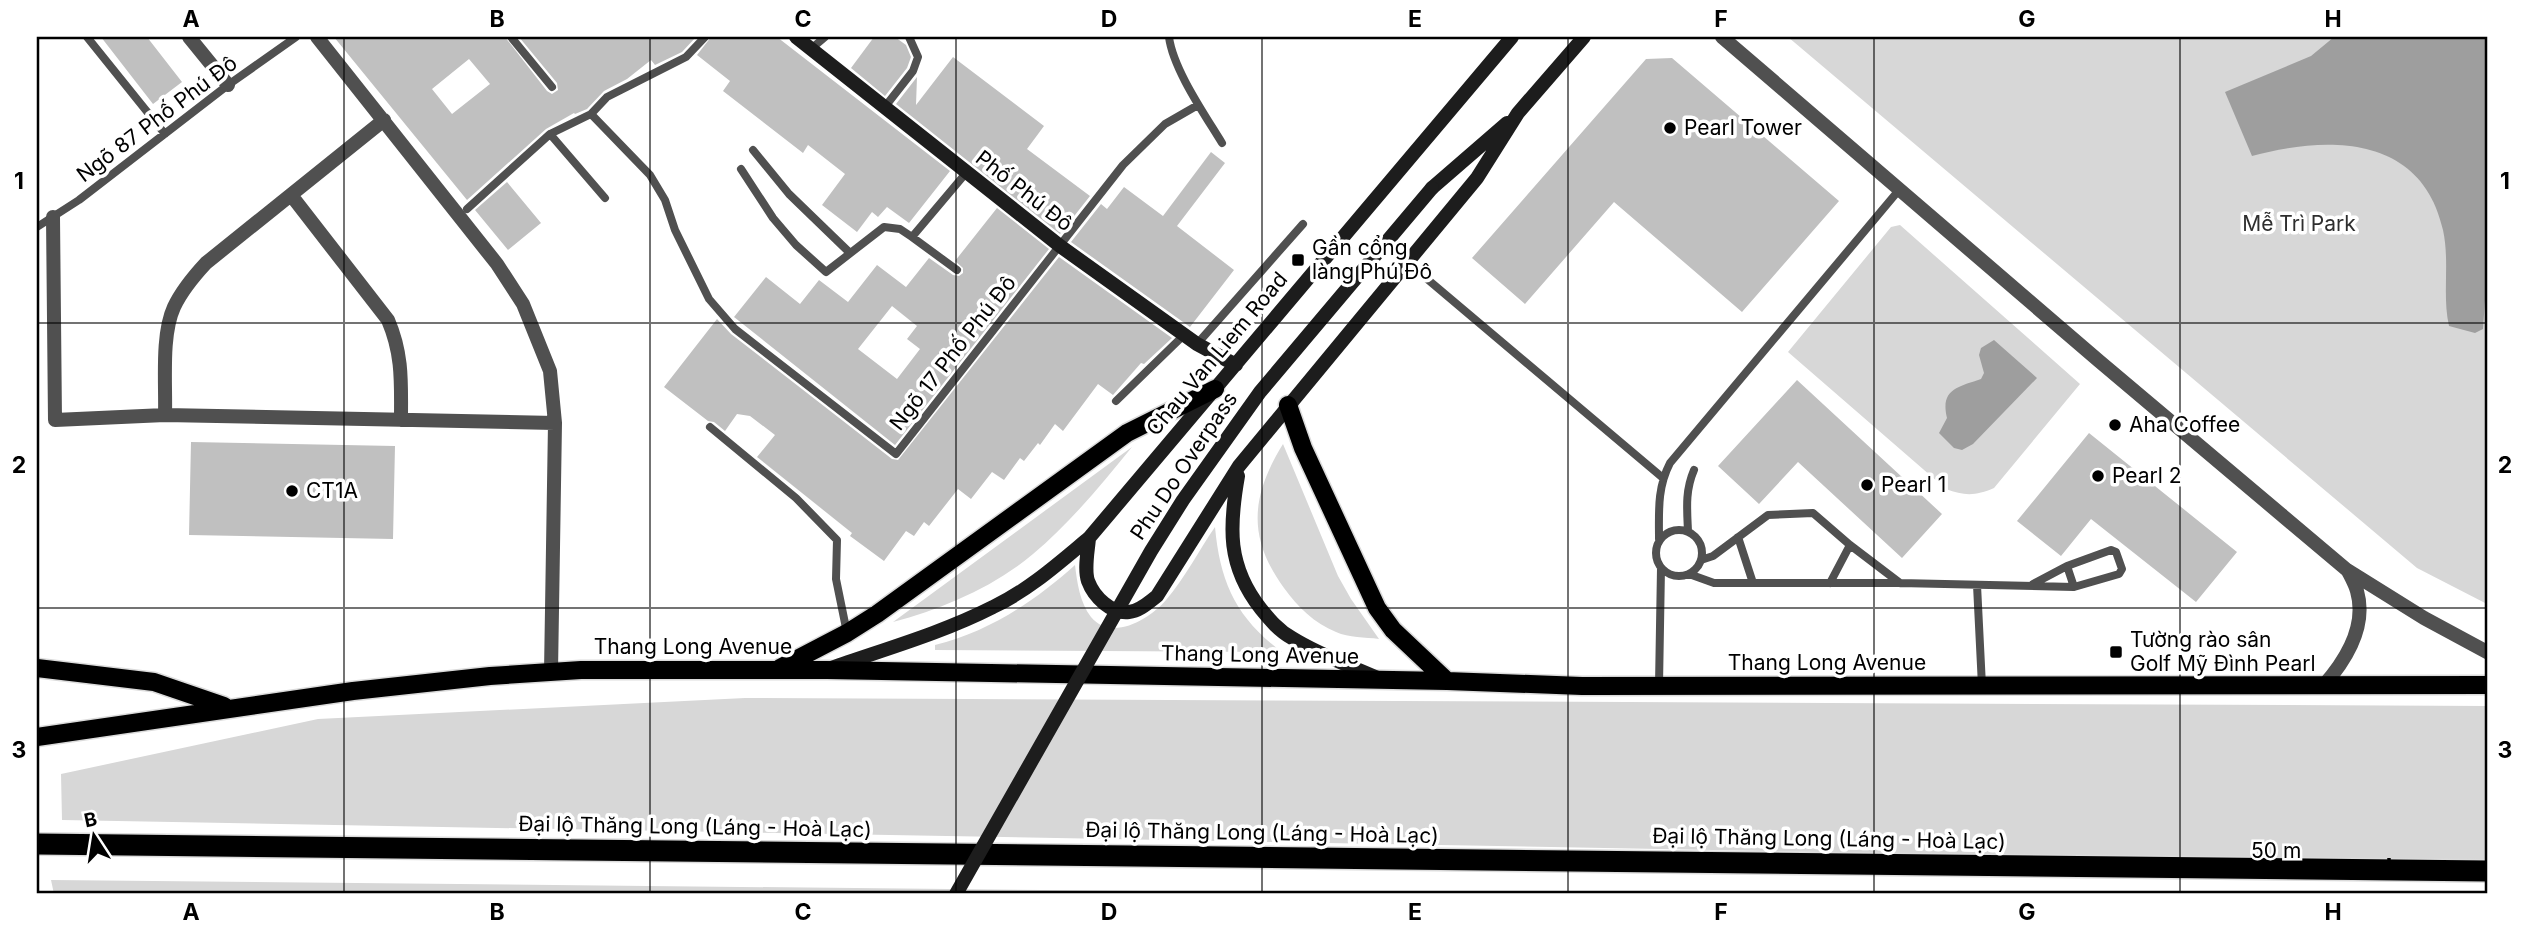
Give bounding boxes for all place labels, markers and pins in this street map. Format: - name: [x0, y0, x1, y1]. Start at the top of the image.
- place label: Pearl Tower: [1684, 115, 1802, 140]
- marker: Pearl Tower: [1662, 120, 1678, 136]
- place label: Gần cổng làng Phú Đô: [1312, 235, 1432, 284]
- marker: Gần cổng làng Phú Đô: [1290, 252, 1306, 268]
- place label: Aha Coffee: [2129, 412, 2240, 437]
- marker: Aha Coffee: [2107, 417, 2123, 433]
- place label: Pearl 2: [2112, 463, 2182, 488]
- marker: Pearl 2: [2090, 468, 2106, 484]
- place label: Pearl 1: [1881, 472, 1946, 497]
- marker: Pearl 1: [1859, 477, 1875, 493]
- place label: CT1A: [306, 478, 358, 503]
- marker: CT1A: [284, 483, 300, 499]
- place label: Tường rào sân Golf Mỹ Đình Pearl: [2130, 627, 2316, 676]
- marker: Tường rào sân Golf Mỹ Đình Pearl: [2108, 644, 2124, 660]

